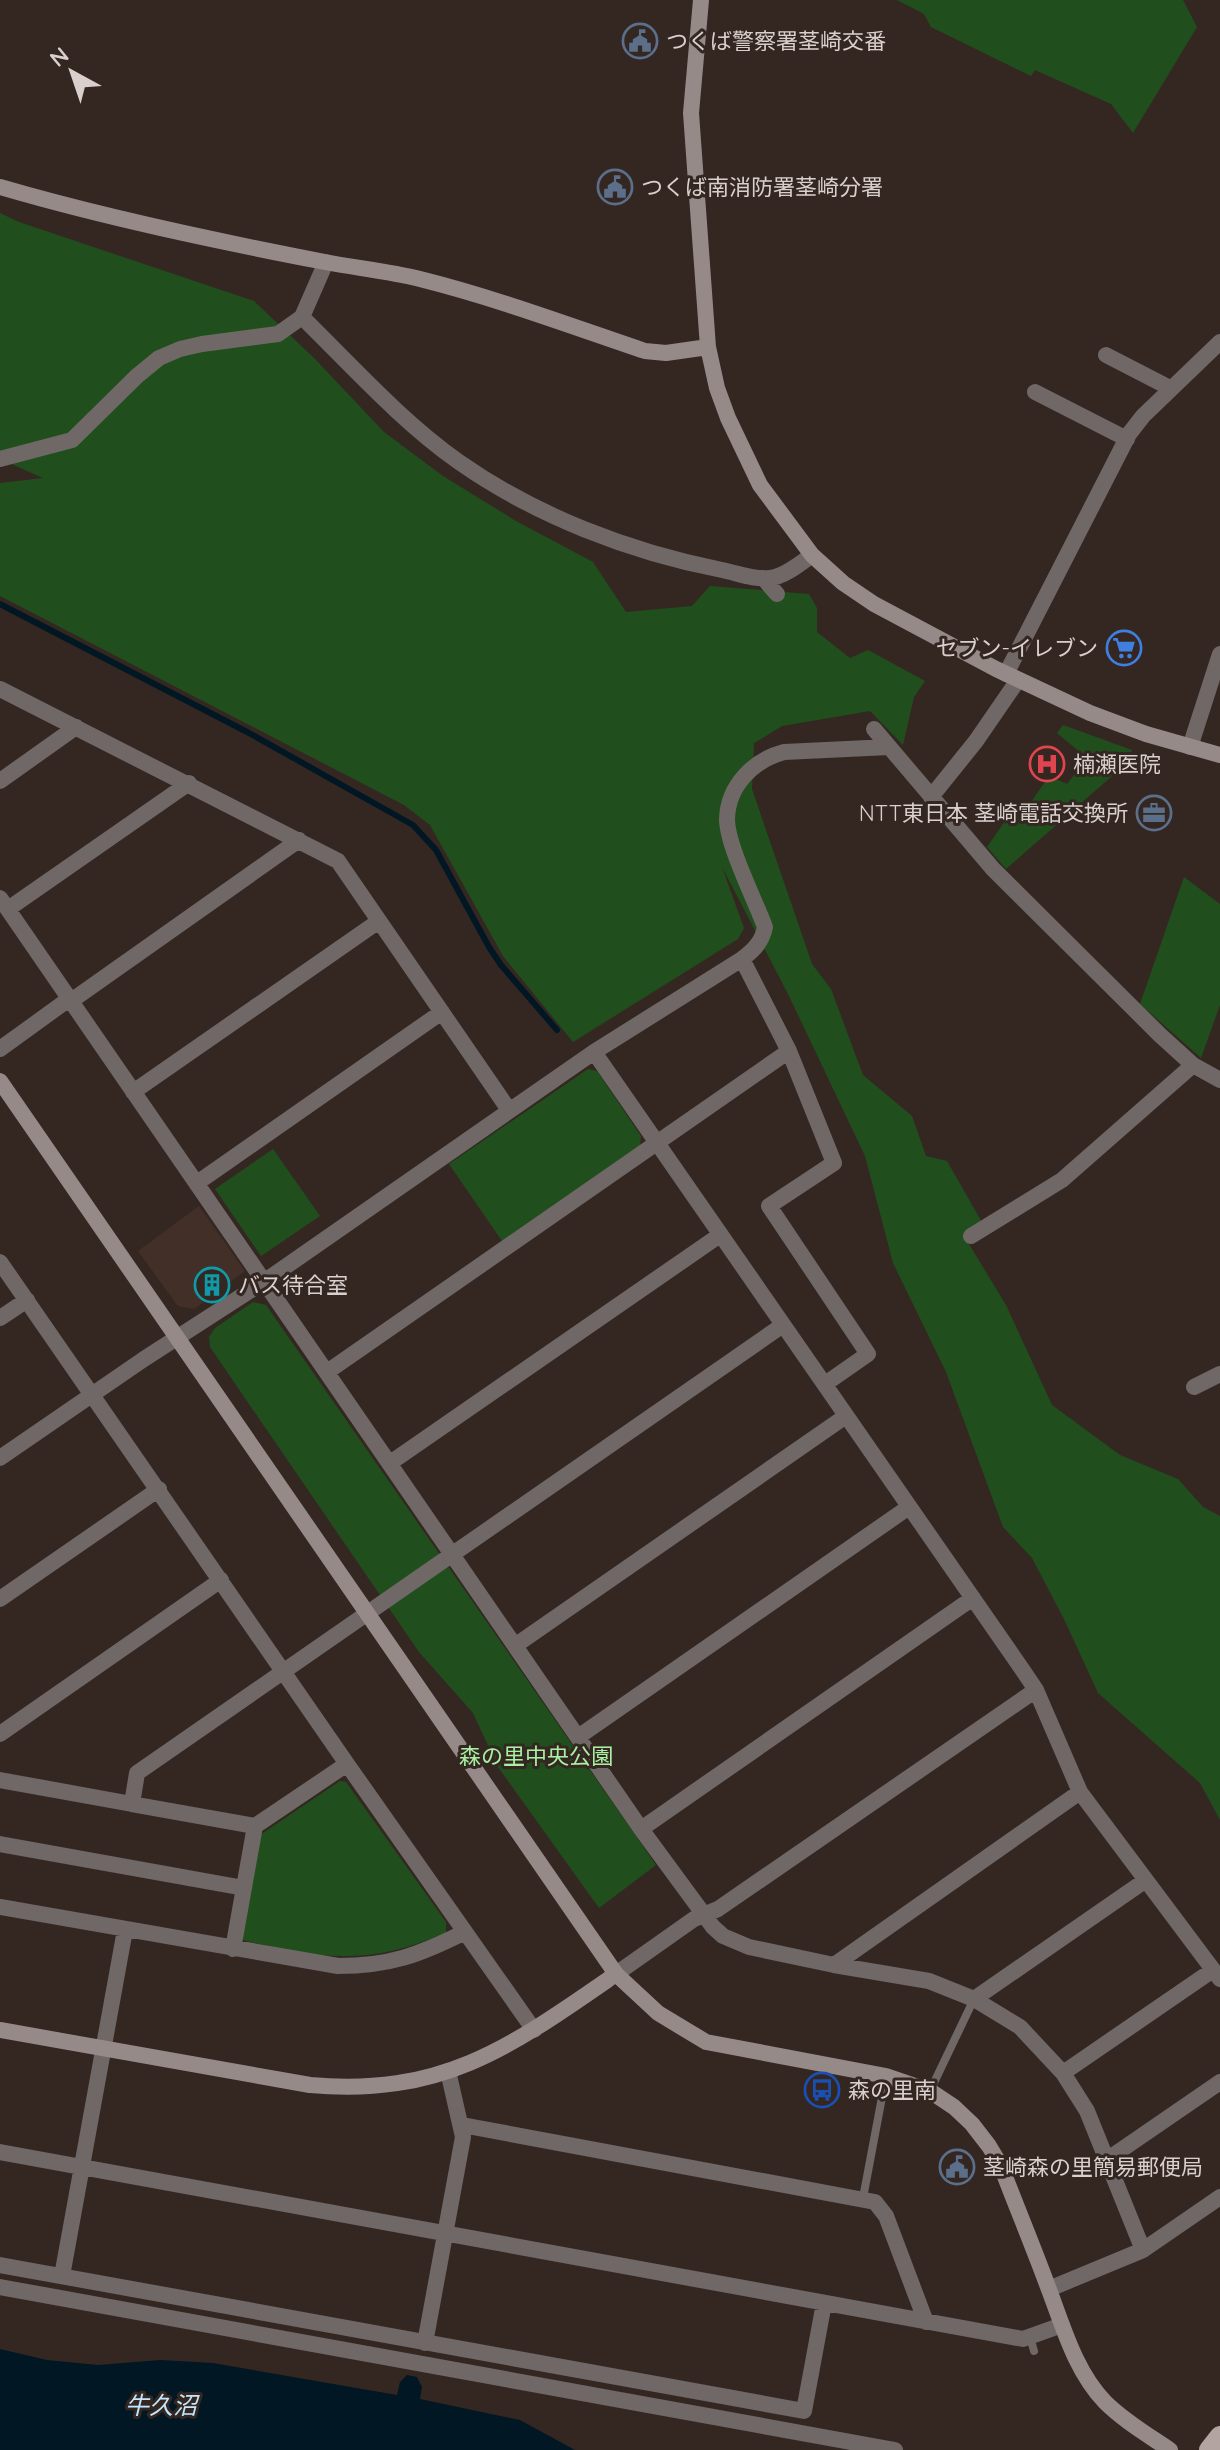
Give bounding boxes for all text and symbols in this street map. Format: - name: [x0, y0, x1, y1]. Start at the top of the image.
- public building icon: つくば警察署茎崎交番: [621, 22, 659, 60]
- place label: つくば警察署茎崎交番: [666, 27, 886, 55]
- north arrow: [32, 32, 112, 112]
- text: N: [44, 41, 74, 73]
- public building icon: つくば南消防署茎崎分署: [596, 168, 634, 206]
- place label: つくば南消防署茎崎分署: [641, 173, 883, 201]
- supermarket icon: セブン-イレブン: [1105, 629, 1143, 667]
- place label: セブン-イレブン: [935, 634, 1098, 662]
- hospital icon: 楠瀬医院: [1028, 745, 1066, 783]
- place label: 楠瀬医院: [1073, 750, 1161, 778]
- office icon: NTT東日本 茎崎電話交換所: [1135, 794, 1173, 832]
- place label: NTT東日本 茎崎電話交換所: [859, 799, 1128, 827]
- building icon: バス待合室: [193, 1266, 231, 1304]
- place label: バス待合室: [238, 1271, 348, 1299]
- park label: 森の里中央公園: [459, 1742, 613, 1770]
- bus stop icon: 森の里南: [803, 2071, 841, 2109]
- place label: 森の里南: [848, 2076, 936, 2104]
- public building icon: 茎崎森の里簡易郵便局: [938, 2148, 976, 2186]
- place label: 茎崎森の里簡易郵便局: [983, 2153, 1203, 2181]
- water label: 牛久沼: [125, 2390, 200, 2420]

